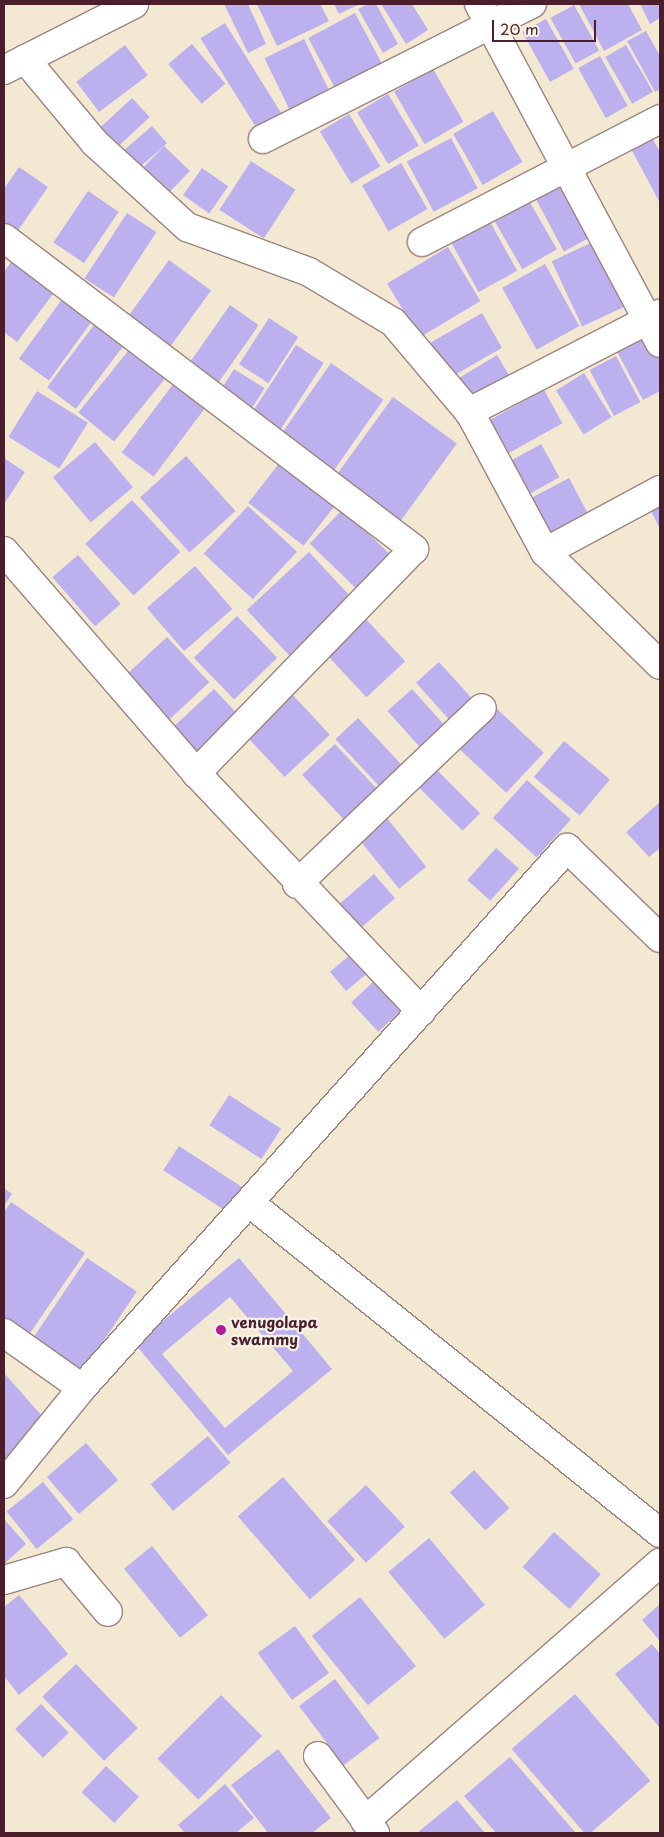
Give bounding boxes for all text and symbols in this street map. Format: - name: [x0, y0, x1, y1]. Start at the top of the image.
- scale bar: [494, 10, 598, 42]
- text: 20 m: [500, 17, 539, 40]
- place label: venugolapa swammy: [231, 1312, 318, 1347]
- marker: venugolapa swammy: [215, 1324, 227, 1336]

